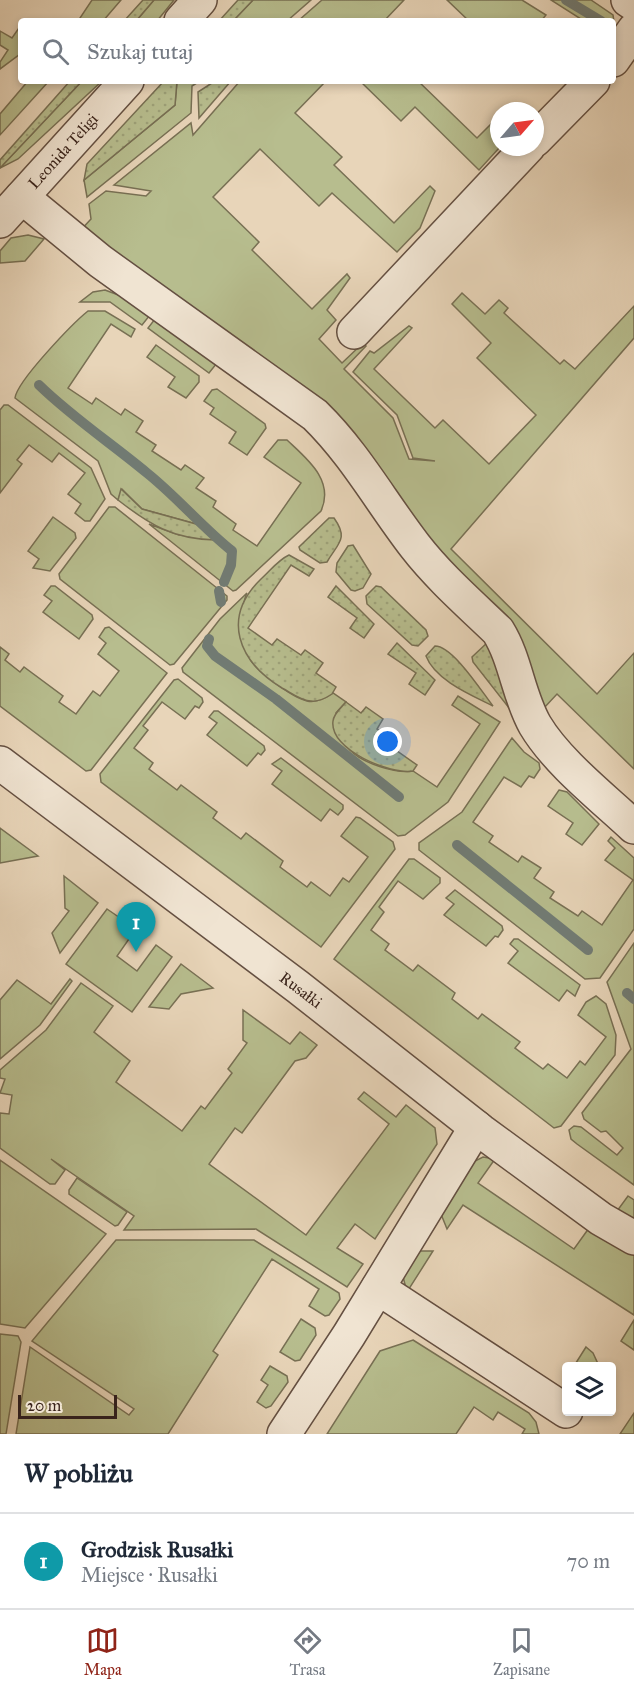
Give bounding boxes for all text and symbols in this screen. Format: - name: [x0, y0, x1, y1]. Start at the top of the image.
- search box: [18, 18, 616, 84]
- icon: search: [39, 35, 72, 68]
- text: Szukaj tutaj: [87, 38, 193, 65]
- north arrow: [490, 102, 544, 156]
- street label: Leonida Teligi: [24, 109, 103, 193]
- your location: [373, 727, 402, 756]
- pin: 1: [116, 902, 156, 952]
- street label: Rusałki: [276, 968, 327, 1013]
- map controls: [562, 1362, 616, 1416]
- button: layers: [562, 1362, 616, 1416]
- scale bar: [18, 1392, 117, 1420]
- text: 20 m: [27, 1396, 61, 1415]
- text: W pobliżu: [24, 1457, 133, 1489]
- text: Grodzisk Rusałki: [81, 1536, 233, 1563]
- text: 1: [40, 1549, 47, 1573]
- text: 70 m: [567, 1549, 610, 1573]
- text: Miejsce · Rusałki: [81, 1563, 218, 1587]
- tab: Mapa: [84, 1624, 122, 1679]
- tab: Trasa: [290, 1624, 325, 1679]
- tab: Zapisane: [493, 1624, 550, 1679]

